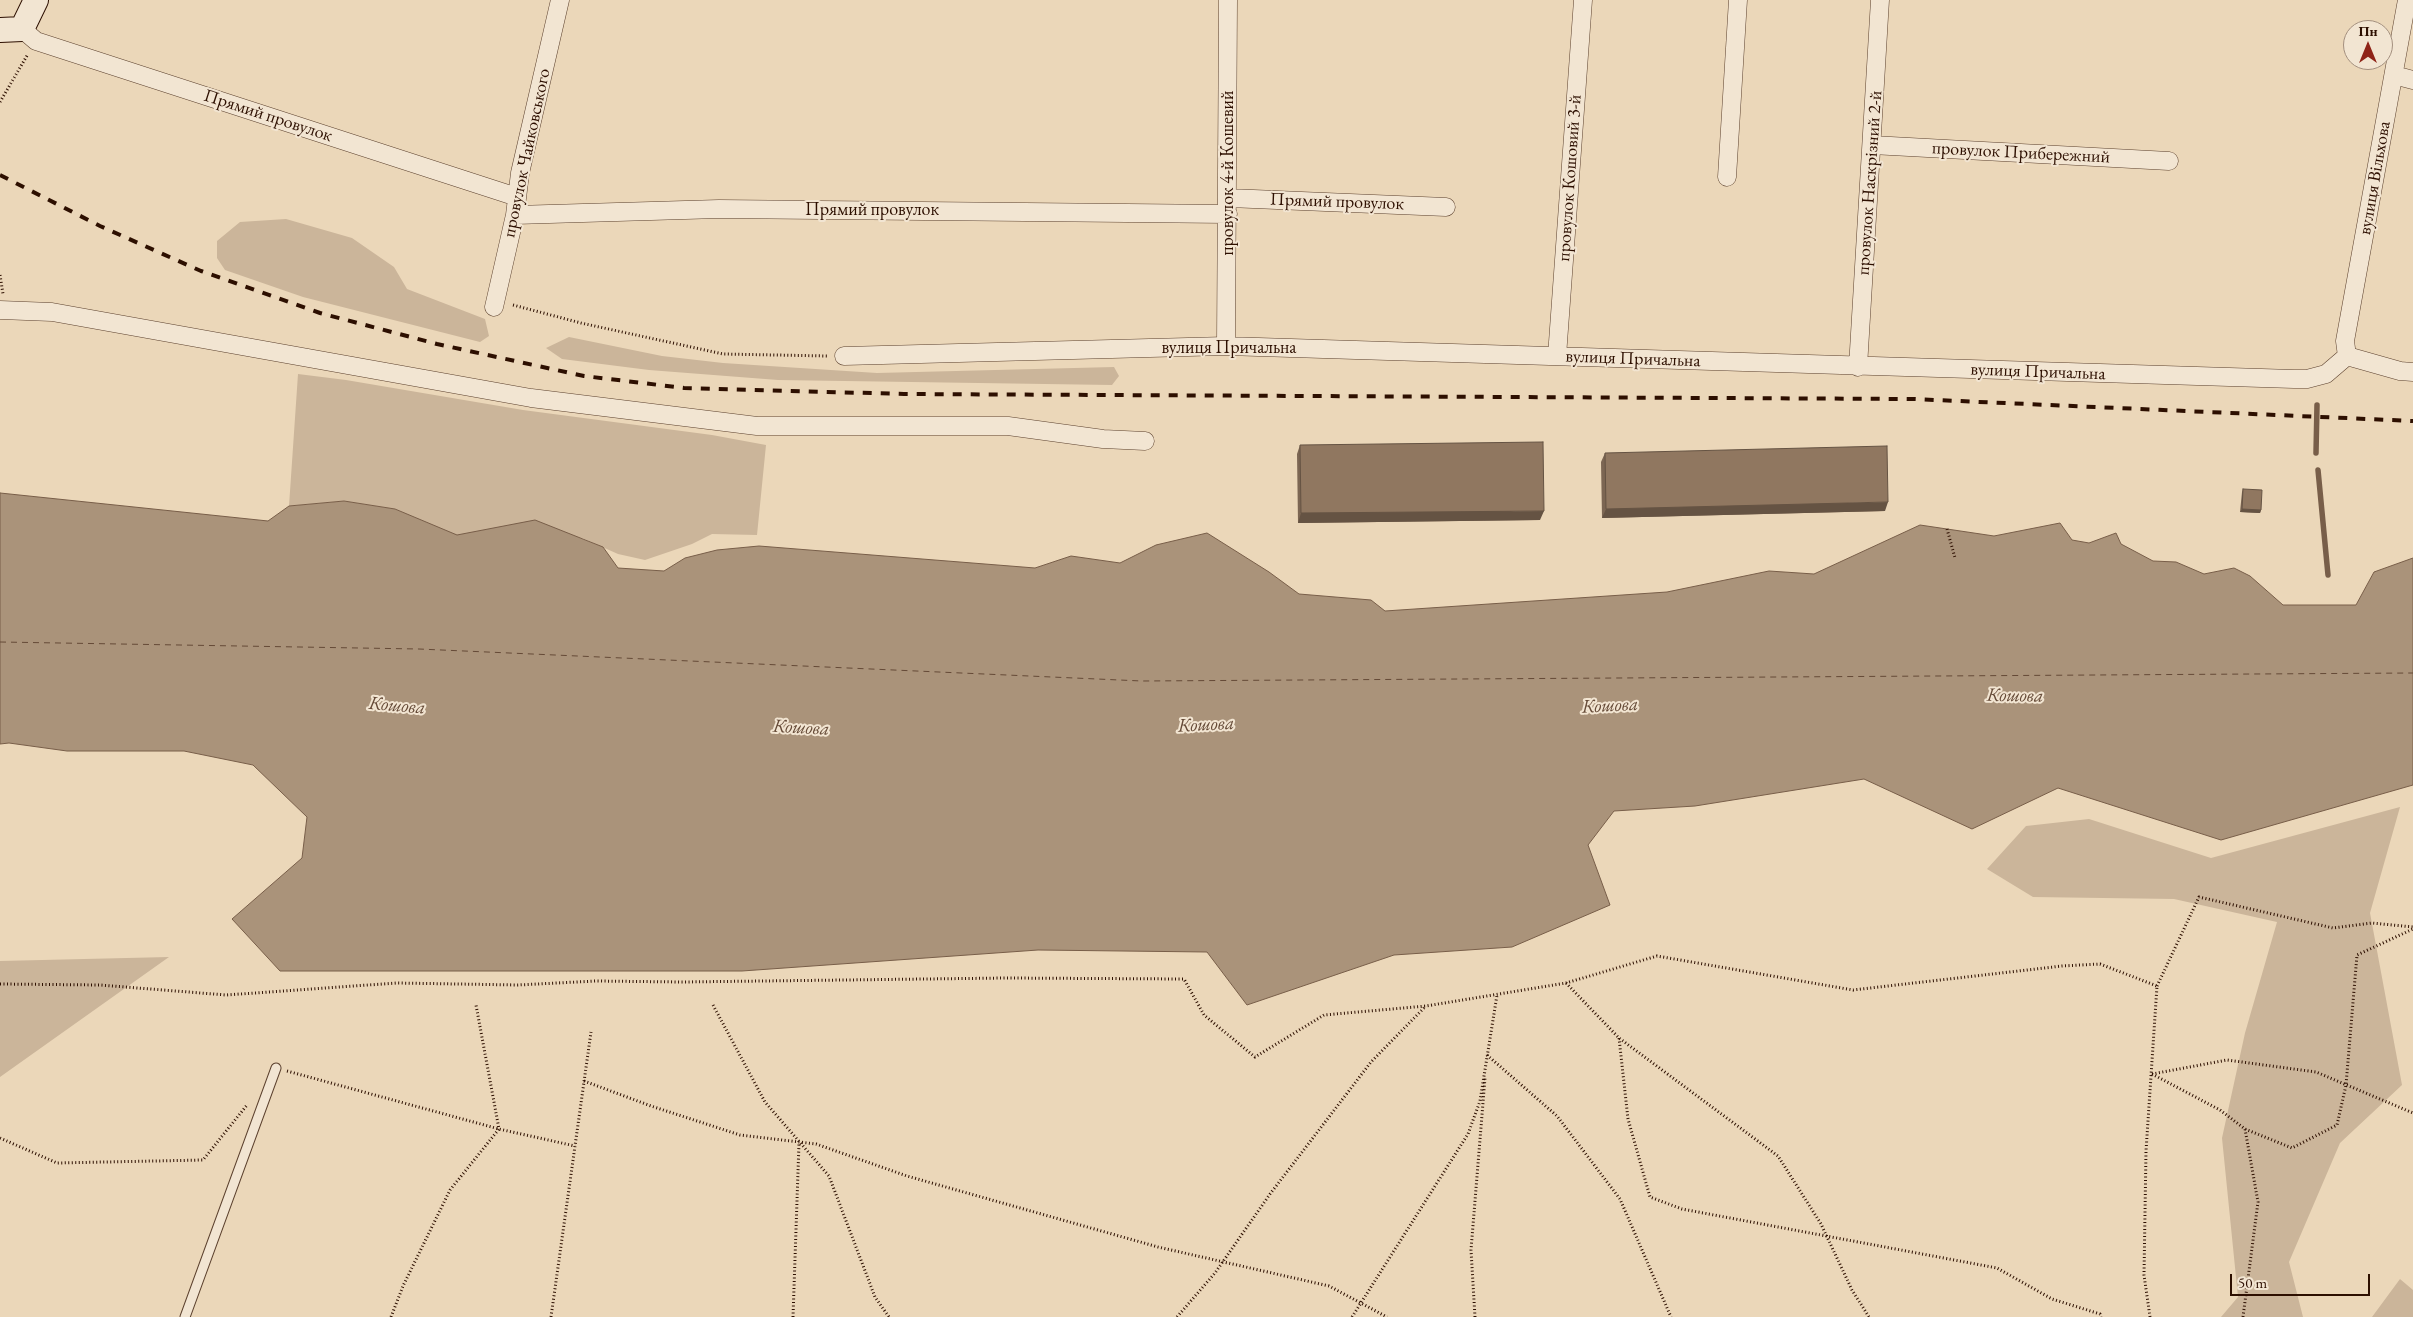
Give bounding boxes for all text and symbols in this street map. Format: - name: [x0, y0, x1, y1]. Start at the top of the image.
- north arrow: [2343, 20, 2393, 70]
- text: Пн: [2358, 22, 2378, 40]
- street label: провулок Чайковського: [499, 67, 555, 239]
- street label: Прямий провулок: [201, 85, 335, 147]
- street label: провулок 4-й Кошевий: [1217, 90, 1239, 256]
- street label: провулок Наскрізний 2-й: [1853, 90, 1887, 276]
- street label: провулок Кошовий 3-й: [1553, 94, 1587, 262]
- street label: вулиця Вільхова: [2354, 119, 2396, 237]
- street label: провулок Прибережний: [1931, 138, 2111, 168]
- street label: Прямий провулок: [1270, 189, 1404, 215]
- street label: Прямий провулок: [805, 199, 939, 221]
- street label: вулиця Причальна: [1161, 337, 1297, 359]
- street label: вулиця Причальна: [1565, 346, 1701, 372]
- street label: вулиця Причальна: [1970, 359, 2106, 385]
- water label: Кошова: [1986, 684, 2044, 708]
- water label: Кошова: [368, 692, 426, 720]
- water label: Кошова: [1581, 693, 1639, 719]
- water label: Кошова: [1177, 712, 1235, 738]
- water label: Кошова: [772, 715, 830, 741]
- scale bar: [2233, 1264, 2373, 1296]
- text: 50 m: [2238, 1273, 2267, 1292]

